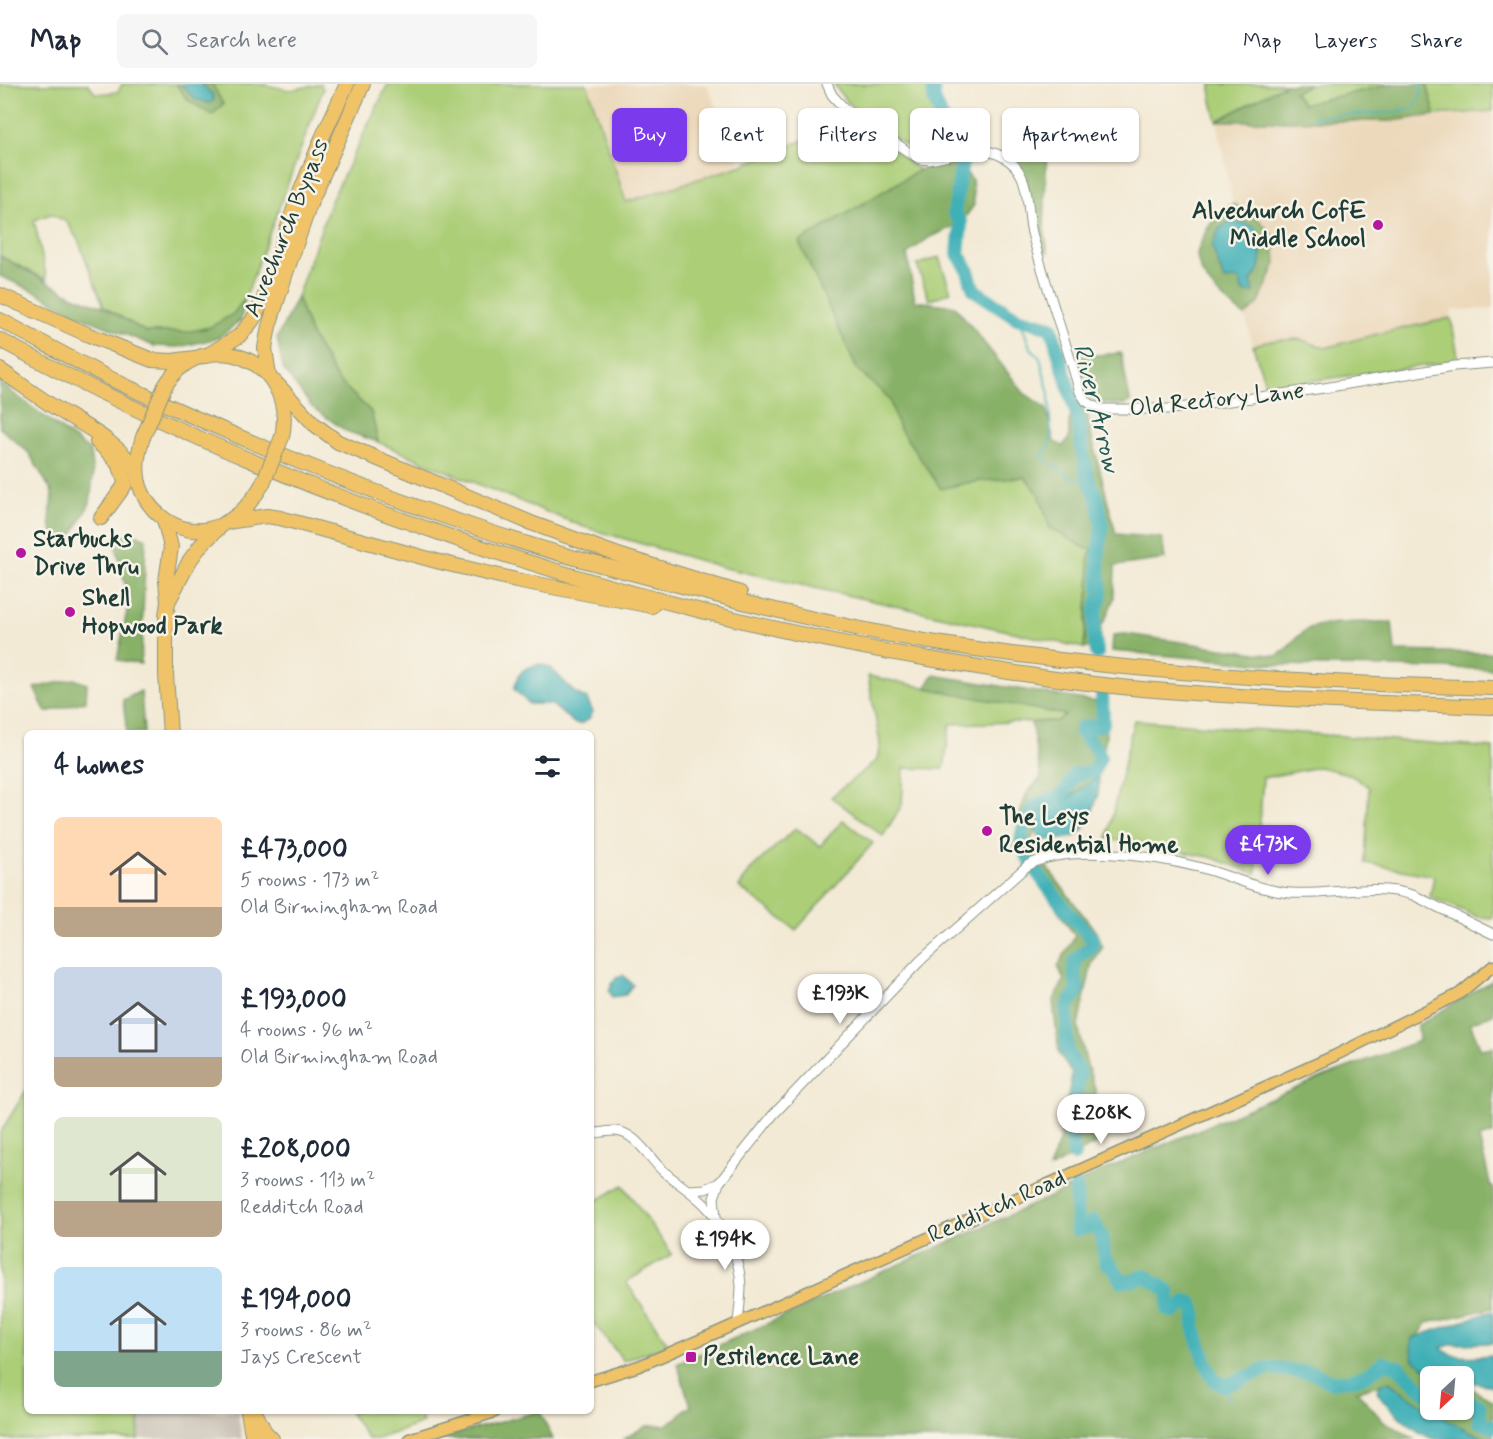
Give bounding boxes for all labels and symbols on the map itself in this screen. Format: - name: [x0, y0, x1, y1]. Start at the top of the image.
- street label: Alvechurch Bypass: [237, 134, 337, 322]
- place label: Alvechurch CofE Middle School: [1192, 196, 1366, 255]
- marker: Alvechurch CofE Middle School: [1371, 218, 1385, 232]
- water label: River Arrow: [1064, 340, 1129, 478]
- street label: Old Rectory Lane: [1128, 375, 1306, 425]
- place label: Starbucks Drive Thru: [33, 524, 139, 583]
- marker: Starbucks Drive Thru: [14, 546, 28, 560]
- place label: Shell Hopwood Park: [82, 583, 223, 642]
- marker: Shell Hopwood Park: [63, 605, 77, 619]
- place label: The Leys Residential Home: [999, 802, 1179, 861]
- marker: The Leys Residential Home: [980, 824, 994, 838]
- pin: £473K: [1226, 825, 1310, 876]
- pin: £193K: [798, 974, 882, 1025]
- pin: £208K: [1059, 1094, 1143, 1145]
- street label: Redditch Road: [923, 1163, 1071, 1251]
- pin: £194K: [683, 1220, 767, 1271]
- place label: Pestilence Lane: [703, 1342, 859, 1373]
- marker: Pestilence Lane: [684, 1350, 698, 1364]
- north arrow: [1420, 1366, 1474, 1420]

